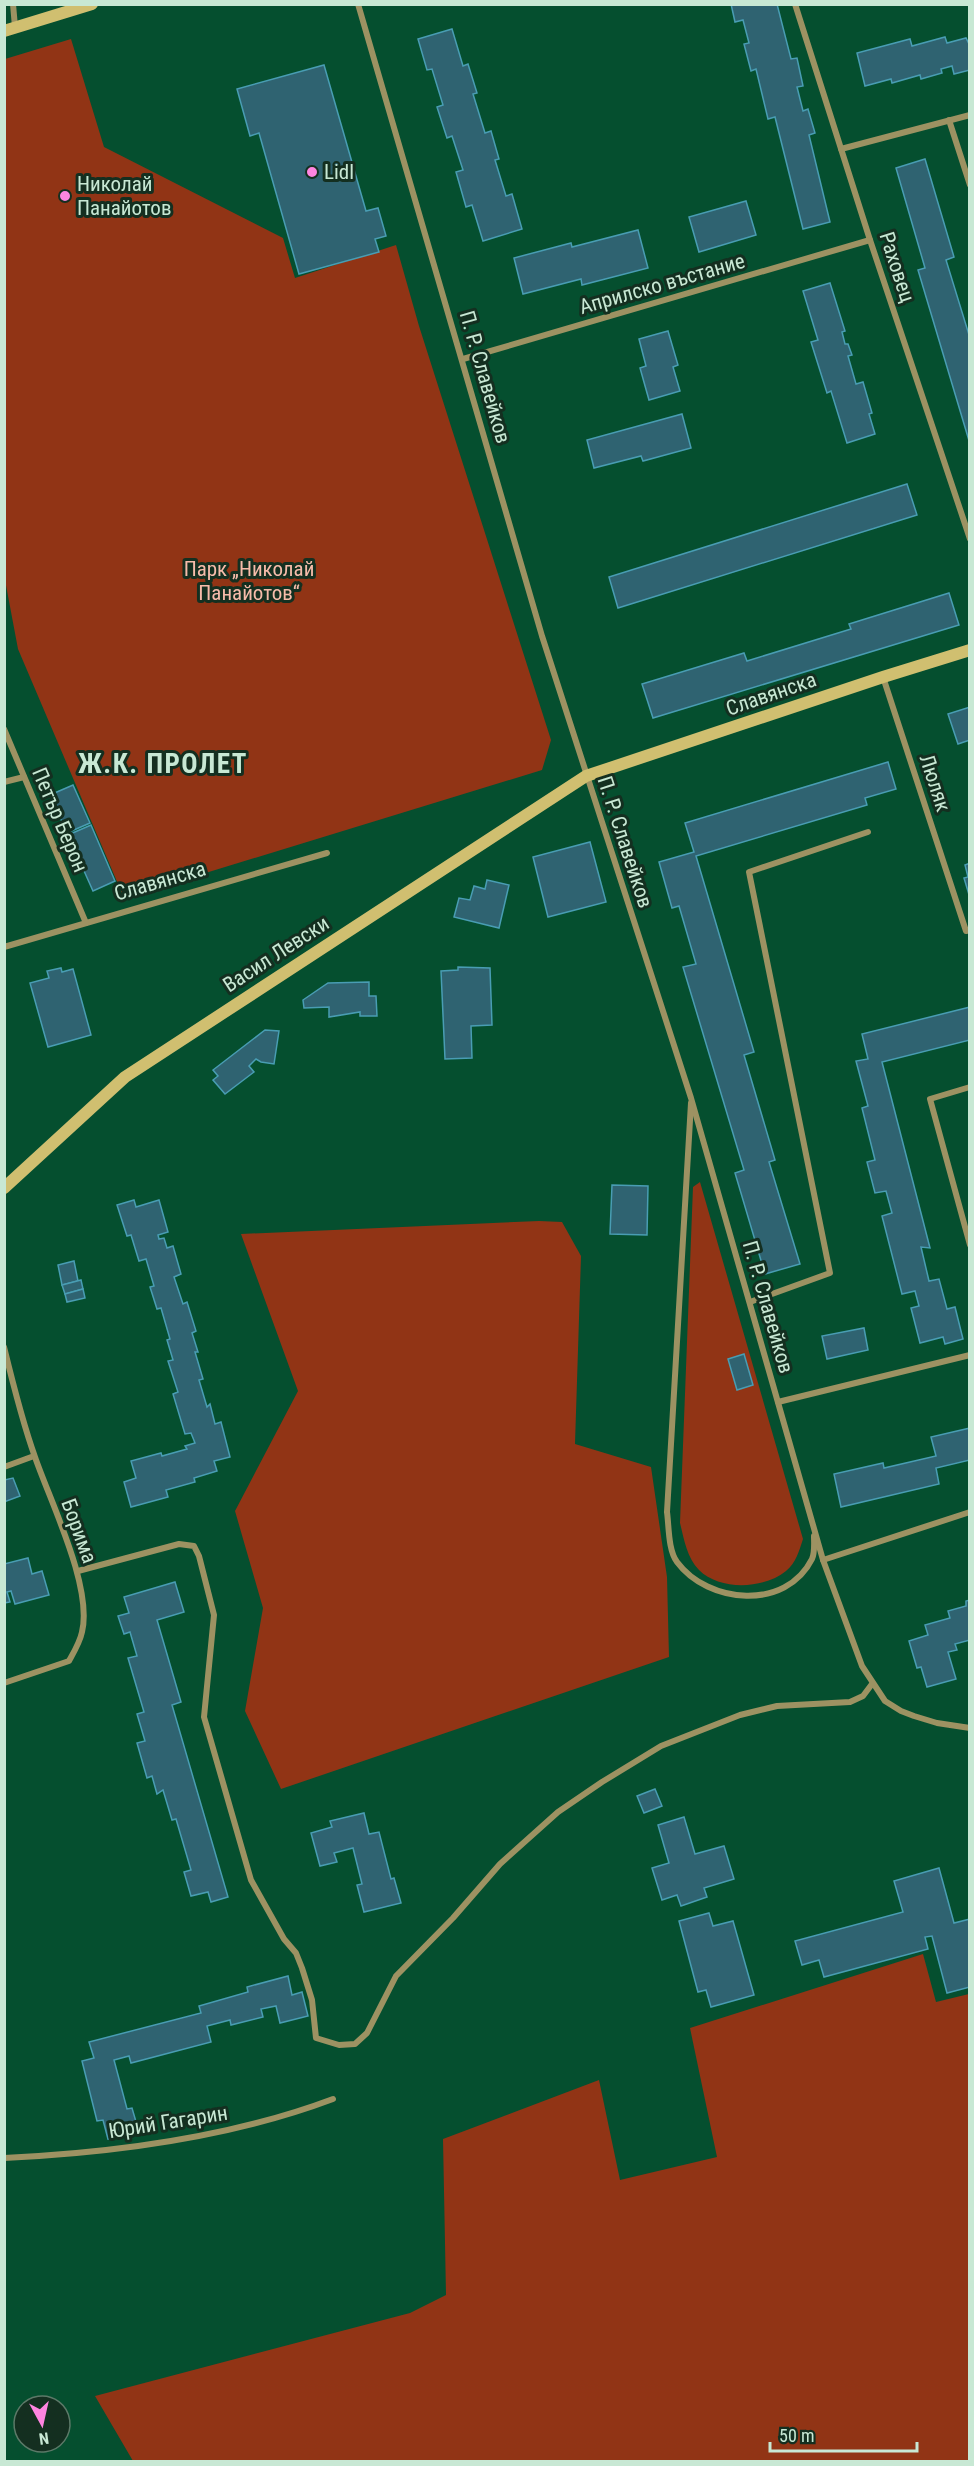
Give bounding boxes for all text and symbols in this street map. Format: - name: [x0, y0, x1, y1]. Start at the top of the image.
- place label: Lidl: [324, 160, 354, 184]
- marker: Lidl: [305, 165, 319, 179]
- place label: Николай Панайотов: [77, 172, 171, 220]
- marker: Николай Панайотов: [58, 189, 72, 203]
- street label: Раховец: [874, 229, 920, 305]
- street label: Априлско въстание: [576, 249, 748, 319]
- street label: П. Р. Славейков: [455, 308, 515, 446]
- park label: Парк „Николай Панайотов“: [184, 557, 314, 605]
- street label: Славянска: [723, 667, 819, 721]
- district label: Ж.К. ПРОЛЕТ: [78, 748, 248, 780]
- street label: Люляк: [915, 751, 955, 815]
- street label: Петър Берон: [27, 764, 93, 876]
- street label: П. Р. Славейков: [592, 773, 658, 911]
- street label: Славянска: [112, 857, 208, 905]
- street label: Васил Левски: [219, 911, 333, 997]
- street label: П. Р. Славейков: [738, 1238, 798, 1376]
- street label: Борима: [56, 1496, 102, 1566]
- street label: Юрий Гагарин: [107, 2101, 229, 2143]
- north arrow: [12, 2394, 72, 2454]
- scale bar: [770, 2415, 917, 2453]
- text: 50 m: [779, 2425, 814, 2446]
- text: N: [38, 2428, 50, 2448]

